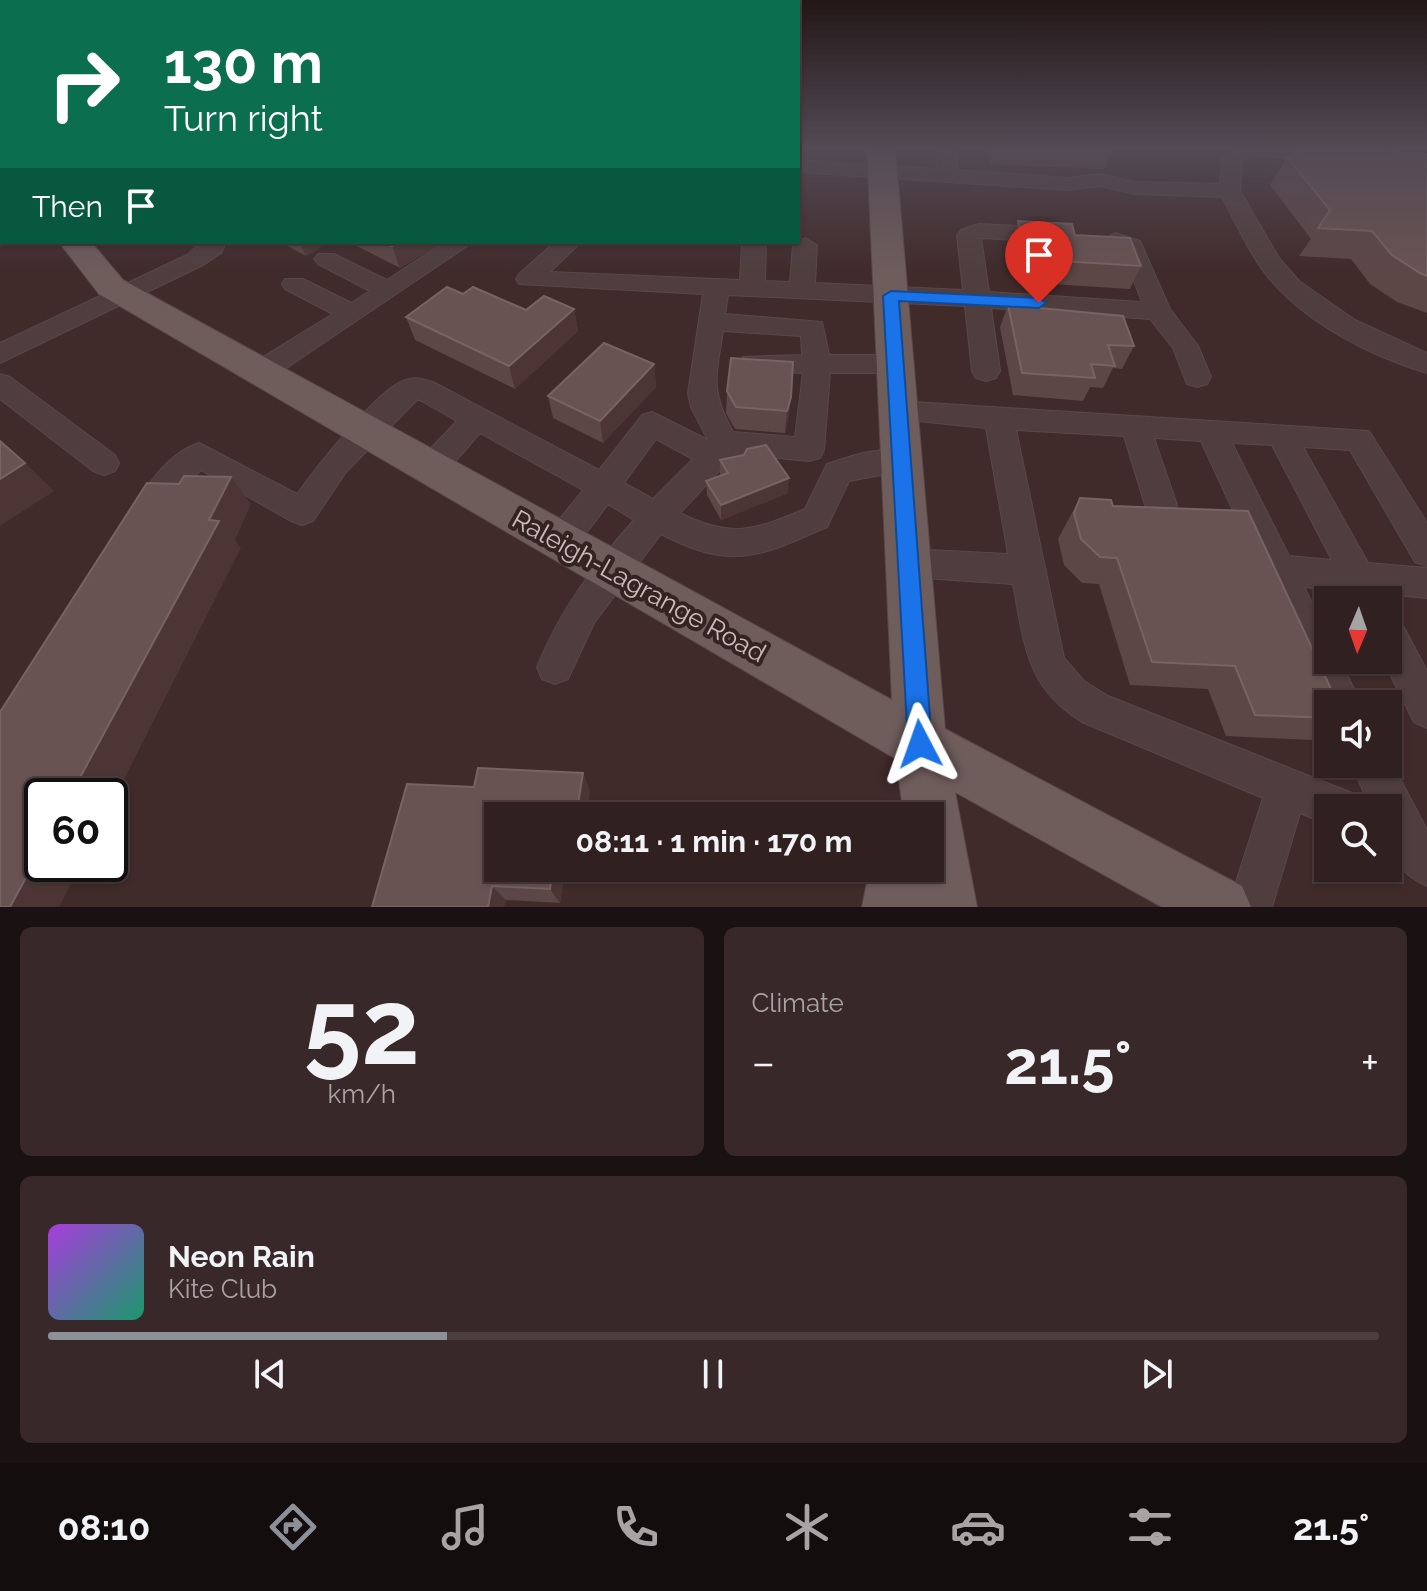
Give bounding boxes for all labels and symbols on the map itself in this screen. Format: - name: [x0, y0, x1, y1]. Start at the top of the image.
- pin: [1005, 221, 1073, 303]
- street label: Raleigh-Lagrange Road: [507, 504, 771, 668]
- north arrow: [1314, 586, 1402, 674]
- position arrow: [878, 702, 962, 786]
- speed limit sign: 60: [24, 778, 128, 882]

